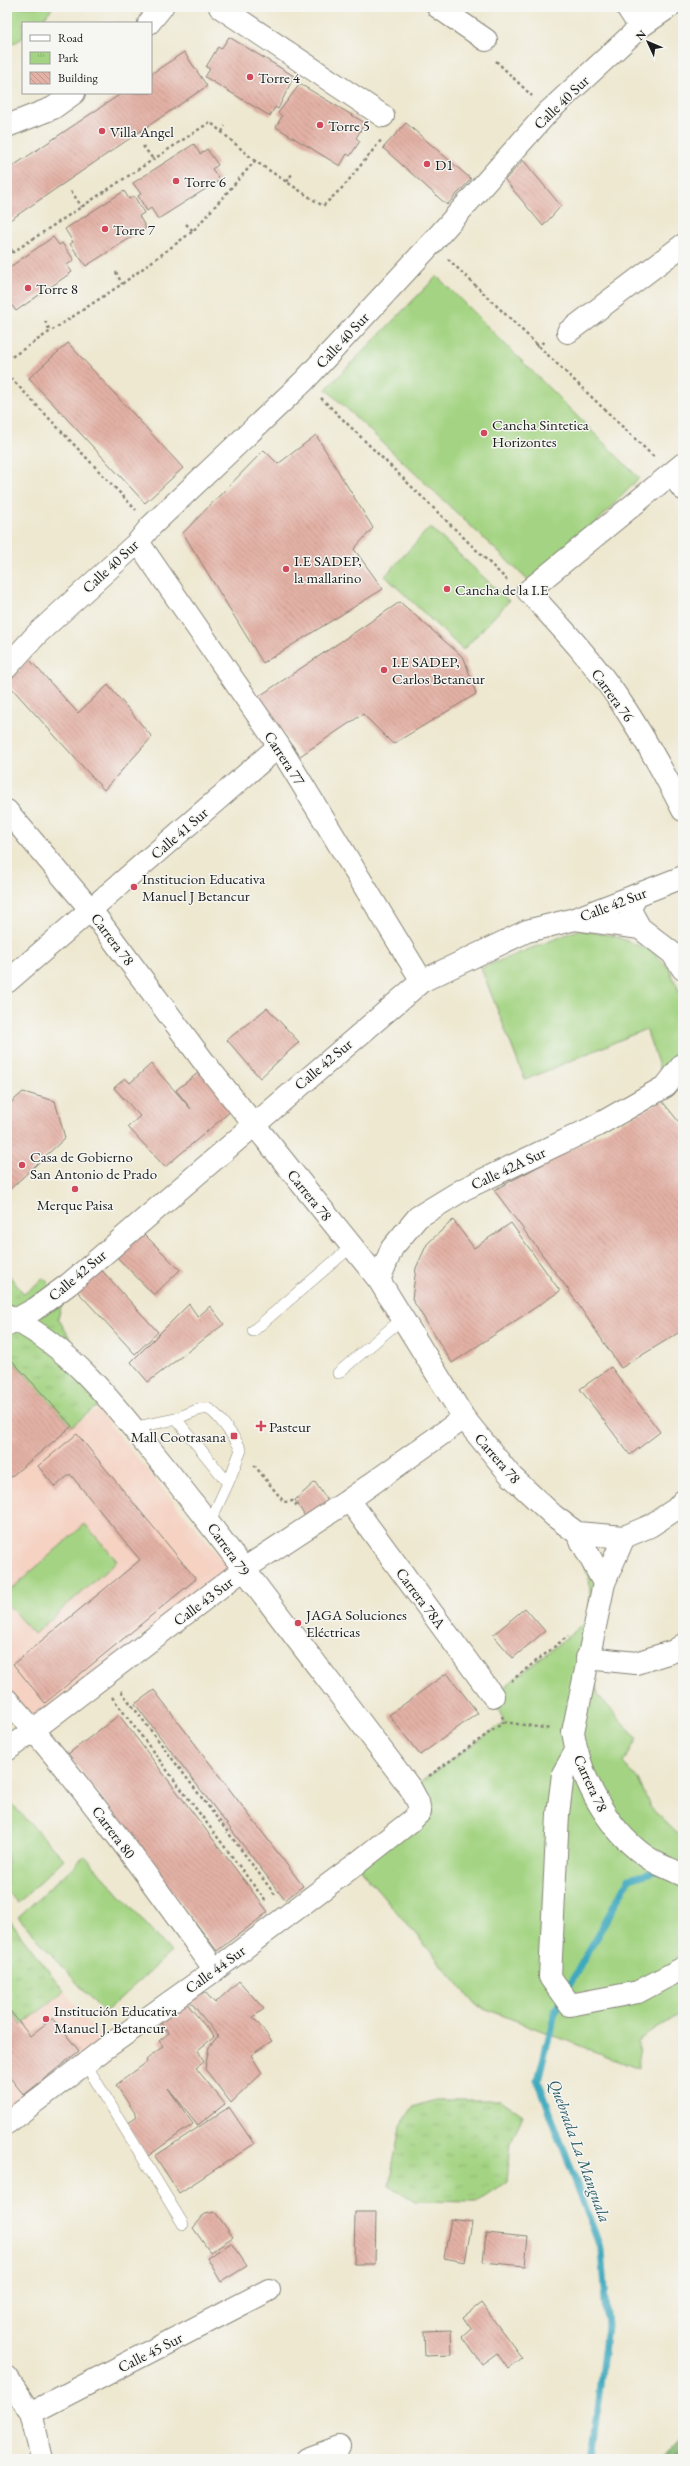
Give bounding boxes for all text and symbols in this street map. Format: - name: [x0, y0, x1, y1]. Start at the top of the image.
- legend: [22, 22, 152, 94]
- north arrow: [628, 22, 668, 62]
- text: N: [633, 27, 649, 43]
- text: Road: [58, 30, 84, 46]
- text: Park: [58, 50, 79, 66]
- place label: Torre 4: [258, 68, 301, 87]
- text: Building: [58, 70, 99, 86]
- street label: Calle 40 Sur: [529, 71, 593, 133]
- marker: Torre 4: [245, 72, 255, 82]
- place label: Torre 5: [328, 116, 370, 135]
- marker: Torre 5: [315, 120, 325, 130]
- place label: Villa Angel: [110, 122, 174, 141]
- marker: Villa Angel: [97, 126, 107, 136]
- place label: D1: [435, 155, 454, 174]
- marker: D1: [422, 159, 432, 169]
- place label: Torre 6: [184, 172, 226, 191]
- marker: Torre 6: [171, 176, 181, 186]
- place label: Torre 7: [113, 220, 156, 239]
- marker: Torre 7: [100, 224, 110, 234]
- place label: Torre 8: [36, 279, 78, 298]
- marker: Torre 8: [23, 283, 33, 293]
- street label: Calle 40 Sur: [311, 308, 373, 372]
- place label: Cancha Sintetica Horizontes: [492, 415, 589, 451]
- marker: Cancha Sintetica Horizontes: [479, 428, 489, 438]
- street label: Calle 40 Sur: [78, 535, 142, 597]
- place label: I.E SADEP, la mallarino: [294, 551, 362, 587]
- marker: I.E SADEP, la mallarino: [281, 564, 291, 574]
- place label: Cancha de la I.E: [455, 580, 549, 599]
- marker: Cancha de la I.E: [442, 584, 452, 594]
- place label: I.E SADEP, Carlos Betancur: [392, 652, 485, 688]
- marker: I.E SADEP, Carlos Betancur: [379, 665, 389, 675]
- street label: Carrera 76: [587, 665, 639, 725]
- street label: Carrera 77: [260, 727, 310, 789]
- street label: Calle 41 Sur: [146, 803, 212, 863]
- place label: Institucion Educativa Manuel J Betancur: [142, 869, 265, 905]
- marker: Institucion Educativa Manuel J Betancur: [129, 882, 139, 892]
- street label: Calle 42 Sur: [577, 883, 649, 925]
- street label: Carrera 78: [87, 909, 139, 969]
- street label: Calle 42 Sur: [290, 1034, 356, 1094]
- street label: Calle 42A Sur: [468, 1142, 548, 1194]
- place label: Casa de Gobierno San Antonio de Prado: [30, 1147, 157, 1183]
- marker: Casa de Gobierno San Antonio de Prado: [17, 1160, 27, 1170]
- street label: Carrera 78: [283, 1165, 337, 1225]
- marker: Merque Paisa: [70, 1184, 80, 1194]
- place label: Merque Paisa: [37, 1195, 113, 1214]
- street label: Calle 42 Sur: [44, 1245, 110, 1305]
- place label: Pasteur: [269, 1417, 311, 1436]
- marker: Pasteur: [256, 1421, 266, 1431]
- place label: Mall Cootrasana: [131, 1427, 226, 1446]
- street label: Carrera 78: [471, 1429, 525, 1487]
- marker: Mall Cootrasana: [229, 1431, 239, 1441]
- street label: Carrera 79: [203, 1519, 255, 1579]
- street label: Carrera 78A: [392, 1564, 450, 1633]
- street label: Calle 43 Sur: [169, 1572, 237, 1630]
- place label: JAGA Soluciones Eléctricas: [304, 1605, 407, 1641]
- marker: JAGA Soluciones Eléctricas: [293, 1618, 303, 1628]
- street label: Carrera 78: [570, 1751, 612, 1815]
- street label: Carrera 80: [88, 1802, 140, 1862]
- street label: Calle 44 Sur: [181, 1941, 249, 1997]
- place label: Institución Educativa Manuel J. Betancur: [54, 2001, 177, 2037]
- marker: Institución Educativa Manuel J. Betancur: [41, 2014, 51, 2024]
- water label: Quebrada La Manguala: [544, 2077, 616, 2225]
- street label: Calle 45 Sur: [115, 2328, 185, 2376]

